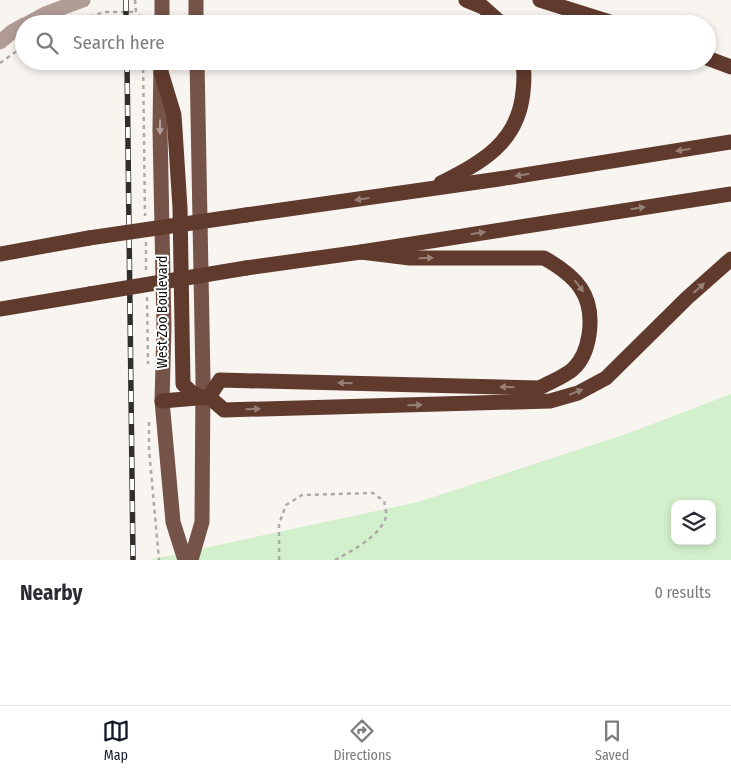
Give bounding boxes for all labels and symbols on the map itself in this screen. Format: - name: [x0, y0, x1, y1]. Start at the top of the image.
- one-way arrow: [156, 120, 164, 136]
- one-way arrow: [674, 146, 690, 154]
- one-way arrow: [514, 172, 530, 180]
- one-way arrow: [353, 195, 369, 203]
- one-way arrow: [631, 204, 647, 212]
- one-way arrow: [470, 229, 486, 237]
- one-way arrow: [419, 254, 435, 262]
- street label: West Zoo Boulevard: [154, 255, 171, 369]
- one-way arrow: [573, 279, 584, 292]
- one-way arrow: [692, 282, 704, 294]
- one-way arrow: [336, 379, 352, 387]
- one-way arrow: [499, 383, 515, 391]
- one-way arrow: [569, 388, 583, 396]
- one-way arrow: [408, 401, 424, 409]
- one-way arrow: [245, 405, 261, 413]

